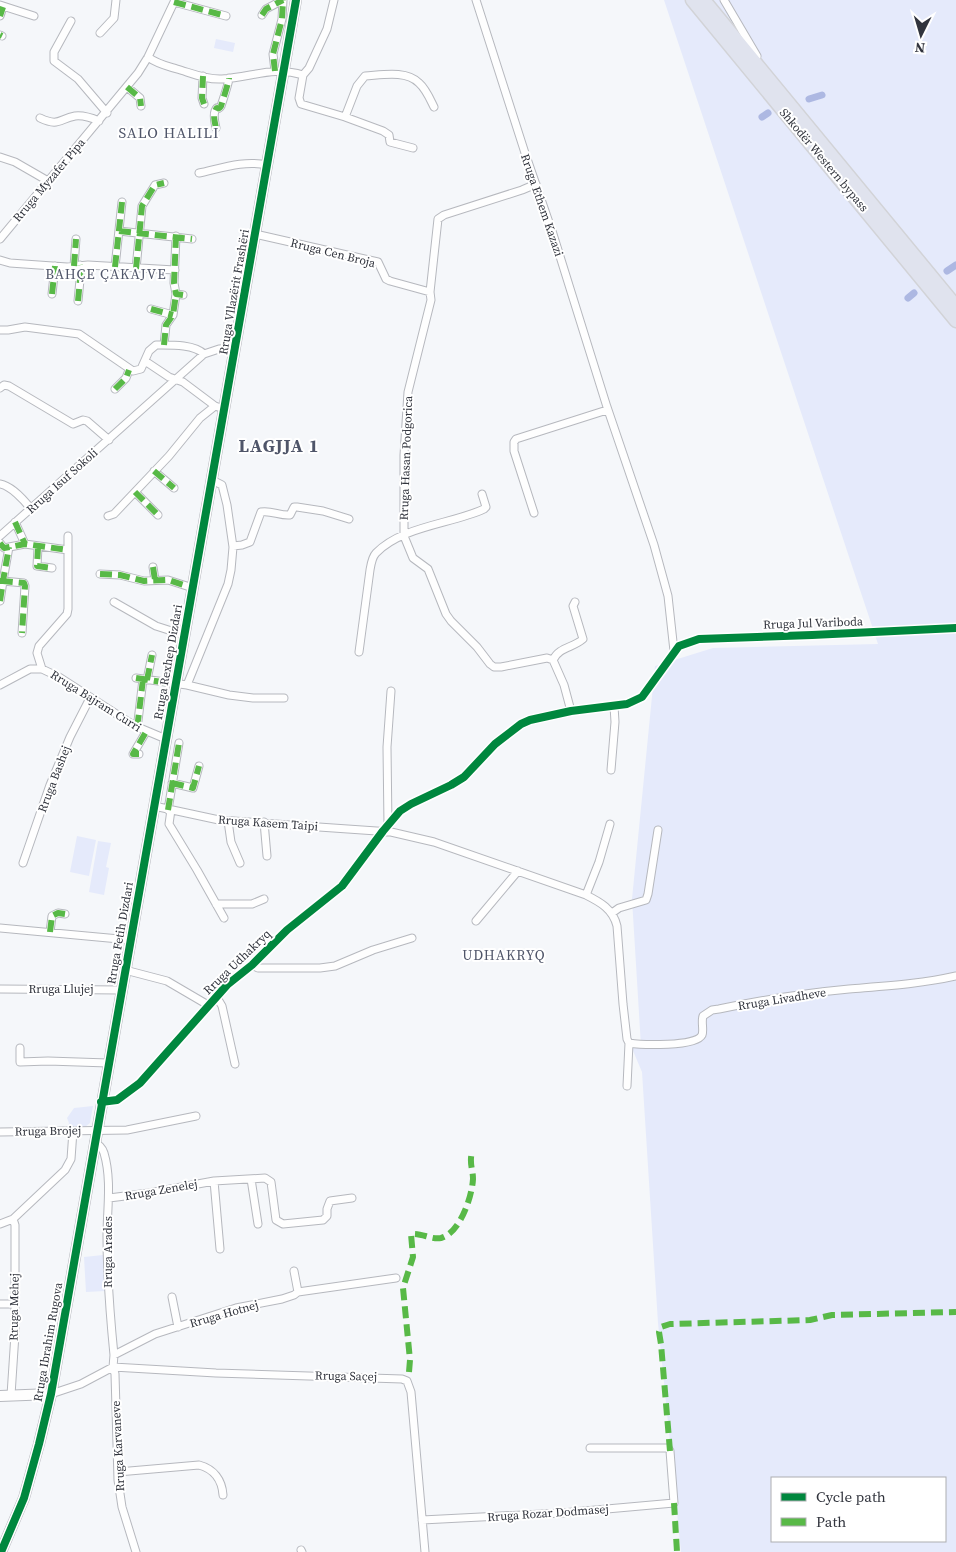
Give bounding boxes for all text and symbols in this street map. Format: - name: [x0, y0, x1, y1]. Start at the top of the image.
- north arrow: [896, 10, 946, 60]
- text: N: [914, 38, 926, 58]
- street label: Shkodër Western bypass: [776, 105, 872, 215]
- district label: SALO HALILI: [118, 122, 220, 143]
- street label: Rruga Myzafer Pipa: [9, 134, 89, 225]
- street label: Rruga Ethem Kazazi: [517, 152, 567, 259]
- street label: Rruga Vllazërit Frashëri: [215, 228, 253, 356]
- street label: Rruga Cen Broja: [289, 235, 378, 271]
- district label: BAHÇE ÇAKAJVE: [45, 264, 167, 284]
- street label: Rruga Hasan Podgorica: [396, 395, 416, 521]
- district label: LAGJJA 1: [239, 433, 319, 458]
- street label: Rruga Isuf Sokoli: [23, 444, 101, 517]
- street label: Rruga Rexhep Dizdari: [150, 603, 186, 721]
- street label: Rruga Jul Variboda: [763, 613, 864, 633]
- street label: Rruga Bajram Curri: [47, 667, 145, 736]
- street label: Rruga Bashej: [34, 743, 74, 815]
- street label: Rruga Kasem Taipi: [217, 812, 319, 835]
- street label: Rruga Fetih Dizdari: [103, 880, 137, 985]
- street label: Rruga Udhakryq: [200, 926, 274, 998]
- district label: UDHAKRYQ: [462, 945, 546, 965]
- street label: Rruga Llujej: [29, 981, 93, 997]
- street label: Rruga Livadheve: [737, 984, 827, 1014]
- street label: Rruga Brojej: [15, 1122, 81, 1140]
- street label: Rruga Zenelej: [123, 1176, 199, 1204]
- street label: Rruga Arades: [100, 1216, 116, 1288]
- street label: Rruga Mehej: [5, 1273, 23, 1341]
- street label: Rruga Ibrahim Rugova: [30, 1280, 67, 1403]
- street label: Rruga Hotnej: [188, 1297, 260, 1331]
- street label: Rruga Saçej: [315, 1367, 377, 1385]
- street label: Rruga Karvaneve: [108, 1400, 128, 1492]
- legend: [771, 1477, 946, 1542]
- text: Cycle path: [816, 1486, 886, 1507]
- street label: Rruga Rozar Dodmasej: [487, 1501, 609, 1525]
- text: Path: [816, 1511, 846, 1532]

